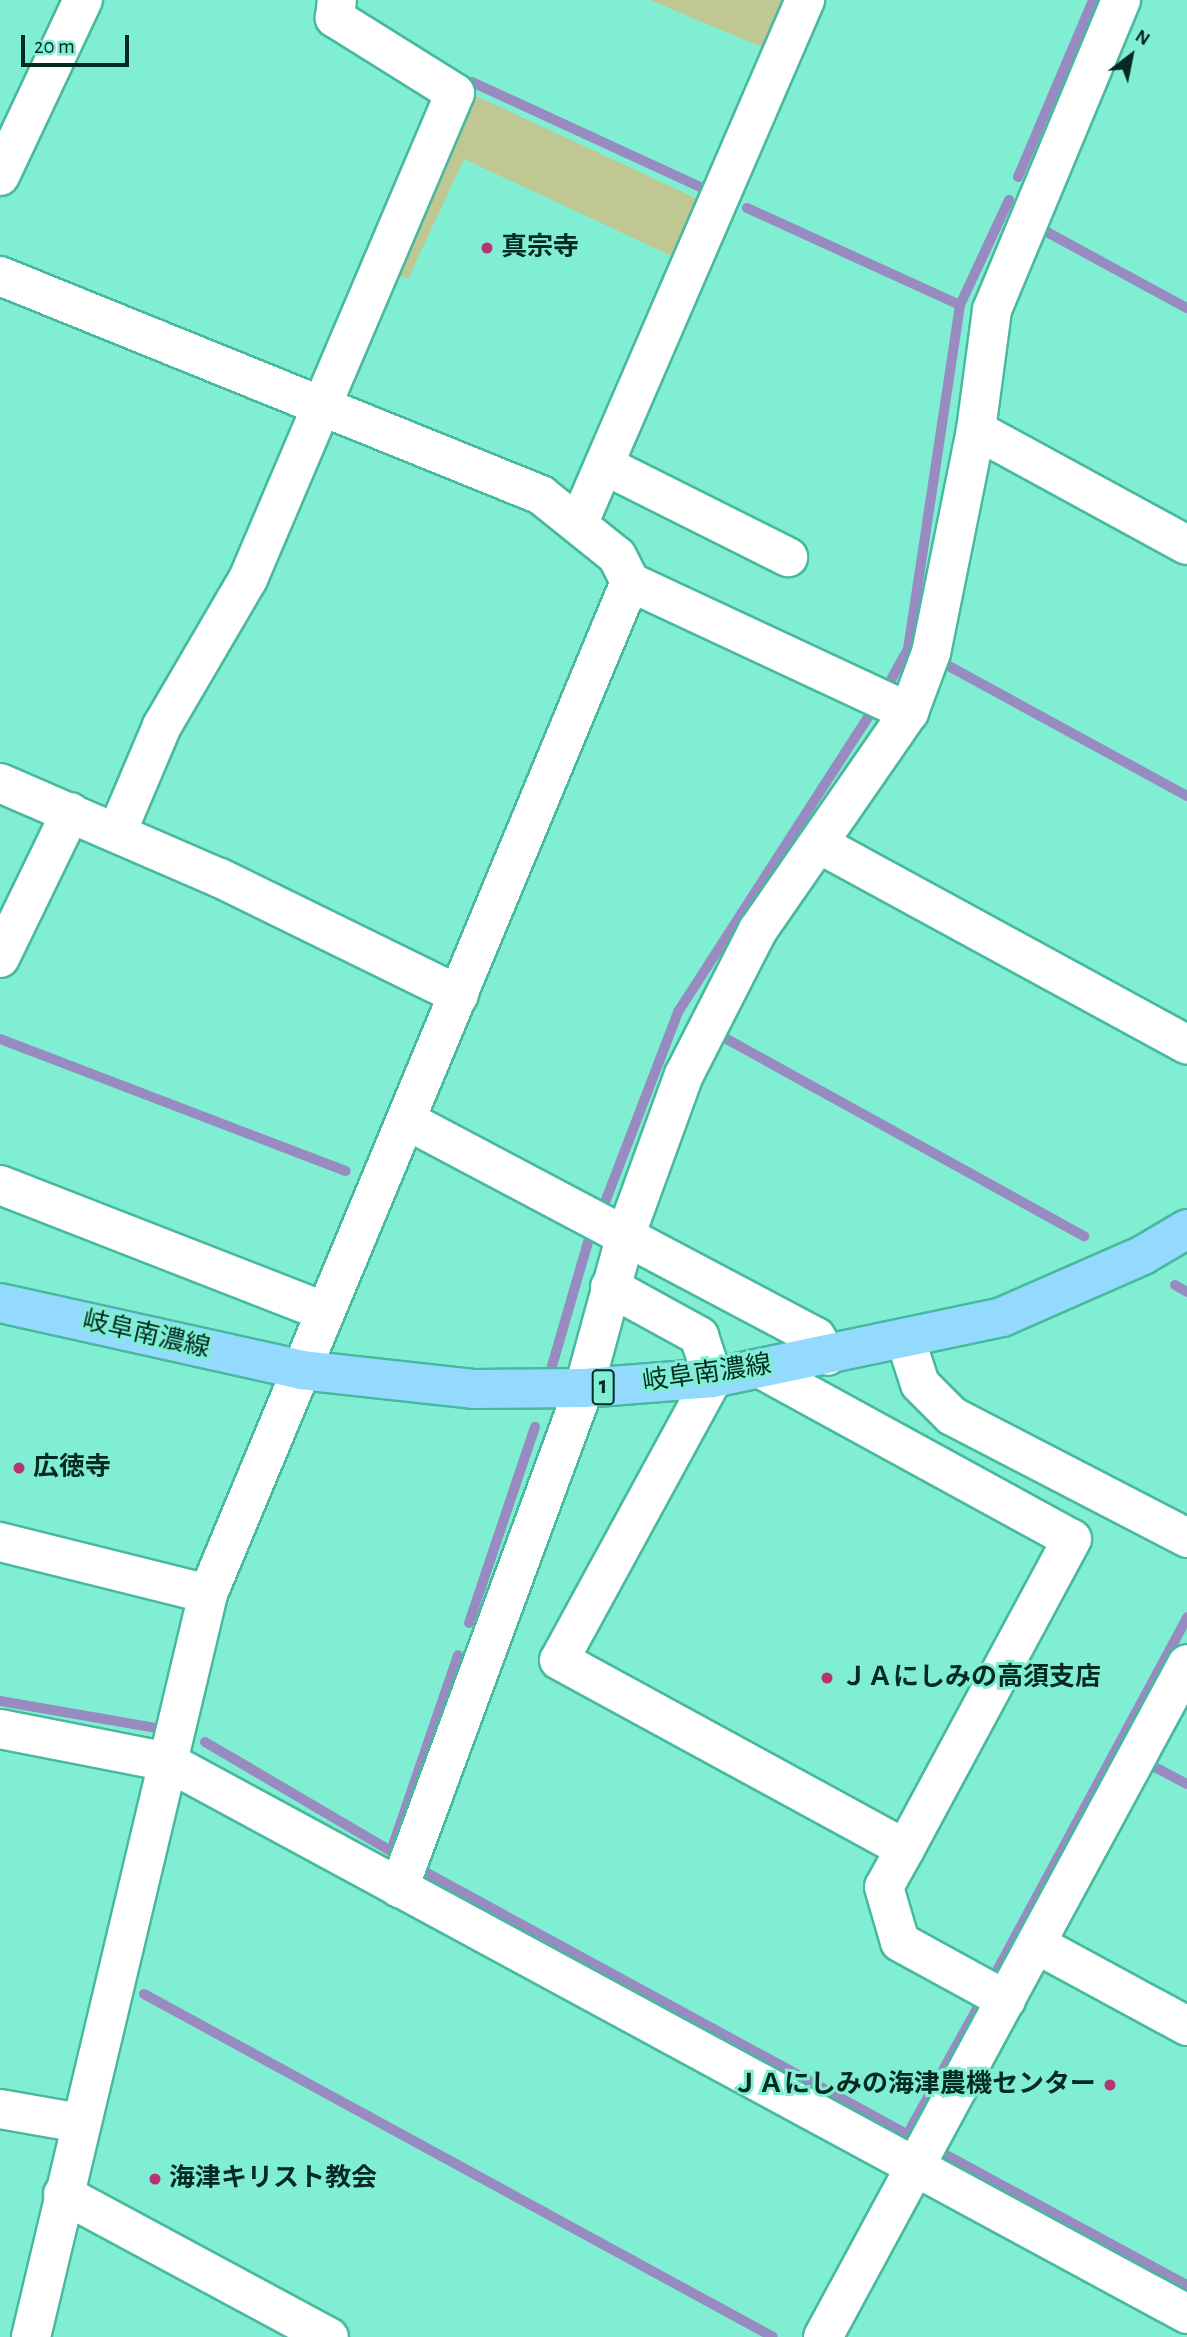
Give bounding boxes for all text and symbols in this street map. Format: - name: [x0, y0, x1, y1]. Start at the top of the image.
- scale bar: [24, 21, 133, 65]
- north arrow: [1096, 21, 1166, 91]
- text: N: [1132, 26, 1153, 49]
- text: 20 m: [34, 36, 75, 57]
- place label: 真宗寺: [501, 232, 579, 264]
- marker: 真宗寺: [479, 240, 495, 256]
- street label: 岐阜南濃線: [79, 1305, 213, 1365]
- street label: 岐阜南濃線: [640, 1350, 774, 1398]
- road number: 1: [591, 1366, 615, 1408]
- place label: 広徳寺: [33, 1452, 111, 1484]
- marker: 広徳寺: [11, 1460, 27, 1476]
- place label: ＪＡにしみの高須支店: [841, 1662, 1101, 1694]
- marker: ＪＡにしみの高須支店: [819, 1670, 835, 1686]
- place label: ＪＡにしみの海津農機センター: [732, 2069, 1096, 2101]
- marker: ＪＡにしみの海津農機センター: [1102, 2077, 1118, 2093]
- place label: 海津キリスト教会: [169, 2163, 377, 2195]
- marker: 海津キリスト教会: [147, 2171, 163, 2187]

